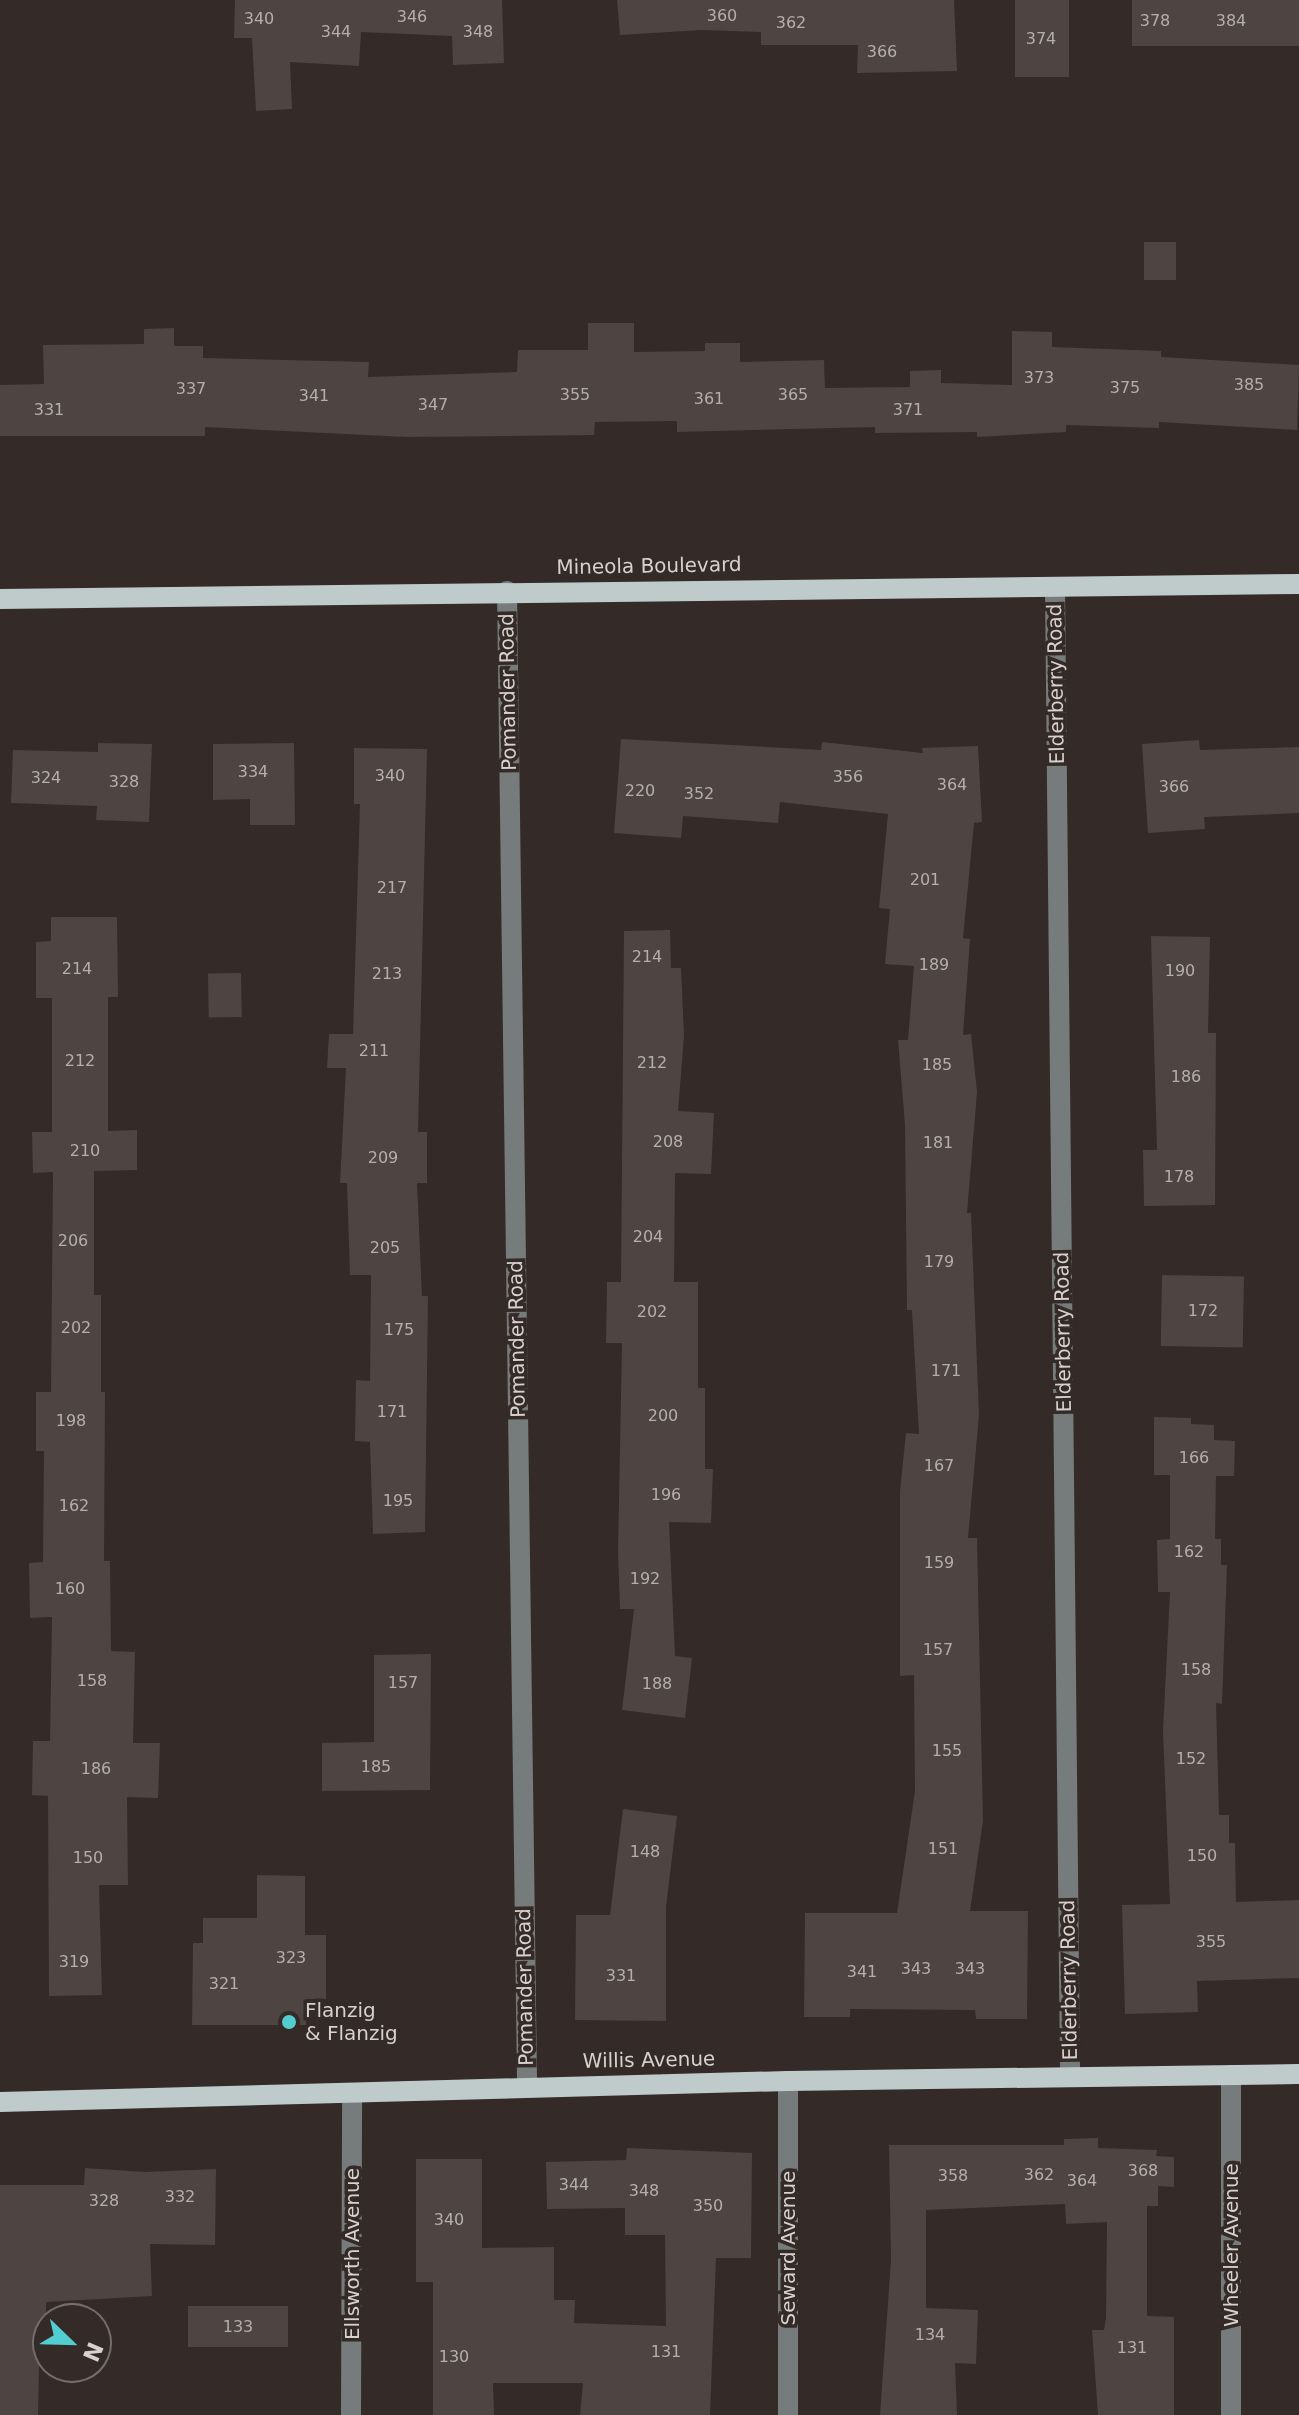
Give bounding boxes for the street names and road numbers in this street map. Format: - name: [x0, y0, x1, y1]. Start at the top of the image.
- street label: Mineola Boulevard: [556, 552, 742, 580]
- street label: Elderberry Road: [1043, 603, 1069, 765]
- street label: Pomander Road: [495, 613, 521, 771]
- street label: Elderberry Road: [1050, 1251, 1076, 1413]
- street label: Pomander Road: [504, 1260, 530, 1418]
- street label: Elderberry Road: [1056, 1899, 1082, 2061]
- street label: Pomander Road: [512, 1908, 538, 2066]
- street label: Willis Avenue: [582, 2047, 716, 2073]
- street label: Wheeler Avenue: [1219, 2163, 1243, 2327]
- street label: Ellsworth Avenue: [340, 2168, 364, 2340]
- street label: Seward Avenue: [776, 2171, 800, 2325]

